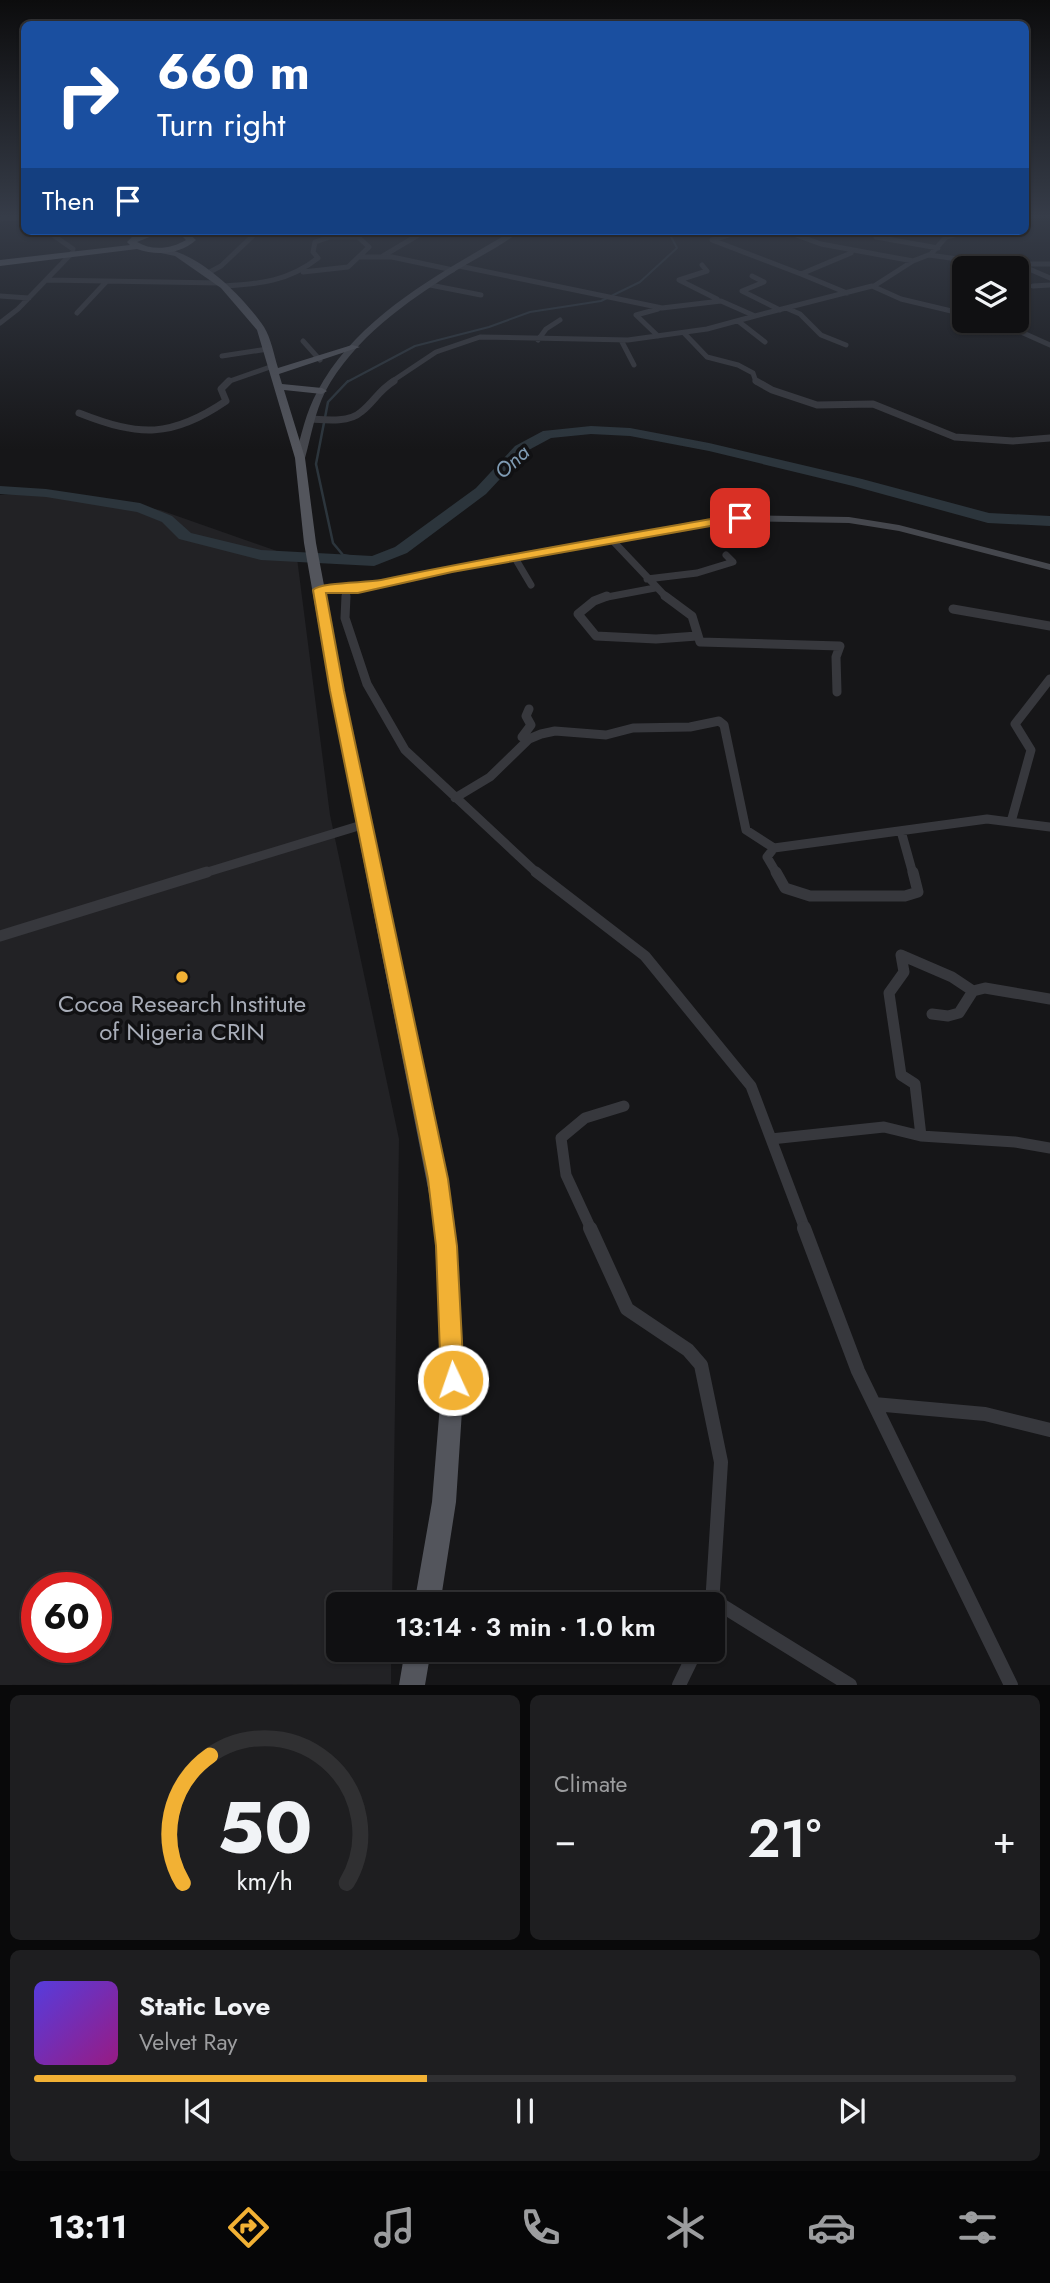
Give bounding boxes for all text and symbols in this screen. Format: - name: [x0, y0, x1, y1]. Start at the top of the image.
- text: 660 m: [157, 37, 310, 107]
- icon: right: [42, 49, 133, 140]
- text: Turn right: [157, 102, 286, 148]
- text: Then: [42, 182, 95, 220]
- icon: arrive: [109, 182, 147, 220]
- map controls: [952, 256, 1029, 333]
- button: layers: [952, 256, 1029, 333]
- water label: Ona: [488, 438, 537, 486]
- pin: [710, 488, 770, 548]
- icon: arrive: [721, 499, 759, 537]
- marker: Cocoa Research Institute of Nigeria CRIN: [174, 969, 190, 985]
- place label: Cocoa Research Institute of Nigeria CRIN: [58, 986, 306, 1049]
- position arrow: [416, 1343, 490, 1417]
- speed limit sign: 60: [21, 1572, 112, 1663]
- text: 13:14 · 3 min · 1.0 km: [395, 1608, 656, 1646]
- text: Climate: [554, 1767, 627, 1801]
- text: 50: [217, 1776, 313, 1881]
- text: 21°: [748, 1801, 821, 1877]
- text: −: [554, 1812, 576, 1867]
- text: +: [993, 1812, 1016, 1867]
- text: km/h: [237, 1863, 293, 1899]
- text: Static Love: [139, 1987, 271, 2025]
- text: Velvet Ray: [139, 2025, 237, 2059]
- icon: previous: [179, 2092, 217, 2130]
- icon: pause: [506, 2092, 544, 2130]
- icon: next: [833, 2092, 871, 2130]
- icon: directions: [224, 2203, 273, 2252]
- icon: music: [370, 2203, 419, 2252]
- icon: phone: [516, 2203, 565, 2252]
- icon: climate: [661, 2203, 710, 2252]
- icon: car: [807, 2203, 856, 2252]
- icon: filters: [953, 2203, 1002, 2252]
- text: 13:11: [48, 2204, 127, 2250]

